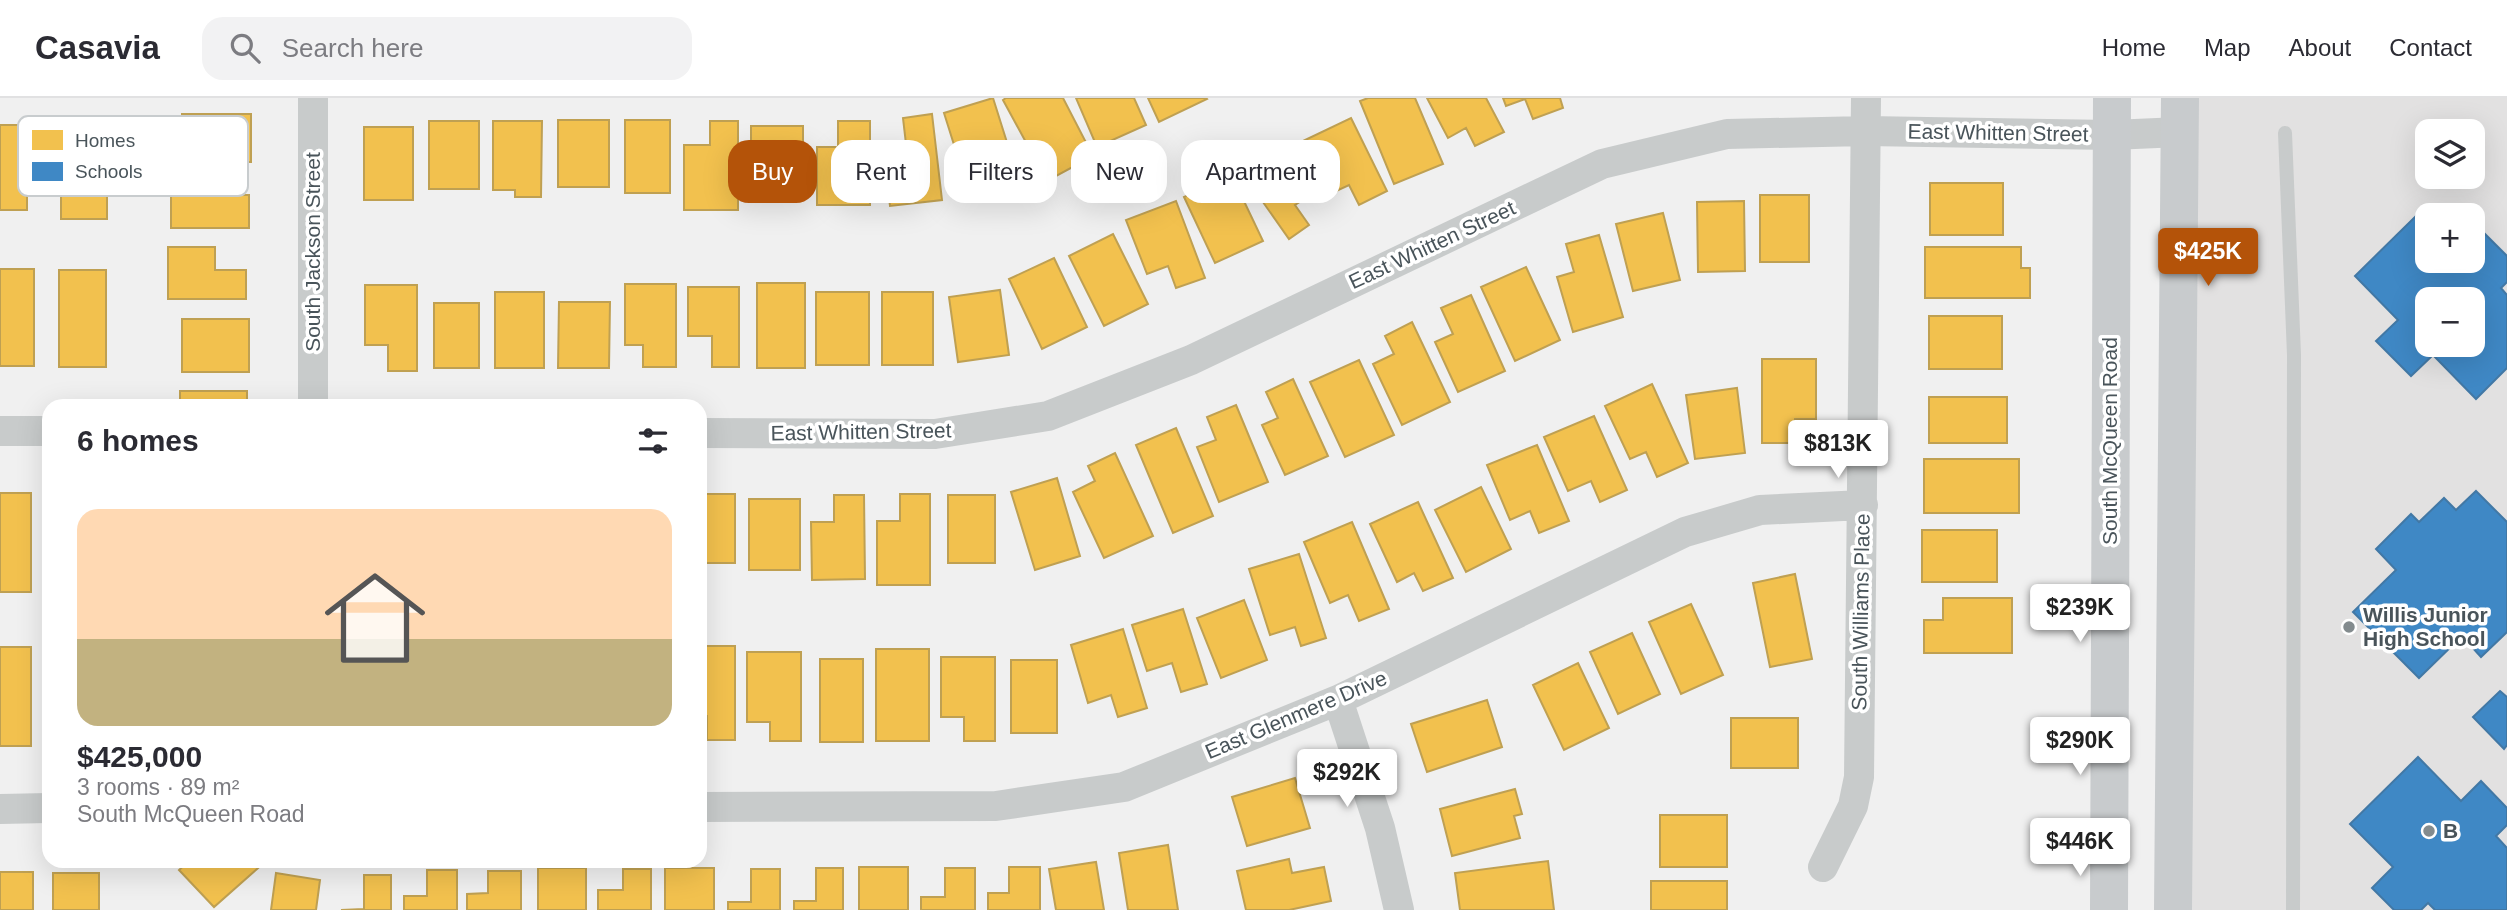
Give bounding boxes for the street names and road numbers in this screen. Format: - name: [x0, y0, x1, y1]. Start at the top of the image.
- street label: East Whitten Street: [1907, 119, 2089, 146]
- street label: South Jackson Street: [301, 152, 324, 352]
- street label: East Whitten Street: [1345, 196, 1519, 293]
- street label: South McQueen Road: [2098, 337, 2121, 545]
- street label: East Whitten Street: [770, 418, 952, 445]
- street label: South Williams Place: [1847, 513, 1874, 711]
- street label: East Glenmere Drive: [1202, 666, 1390, 763]

